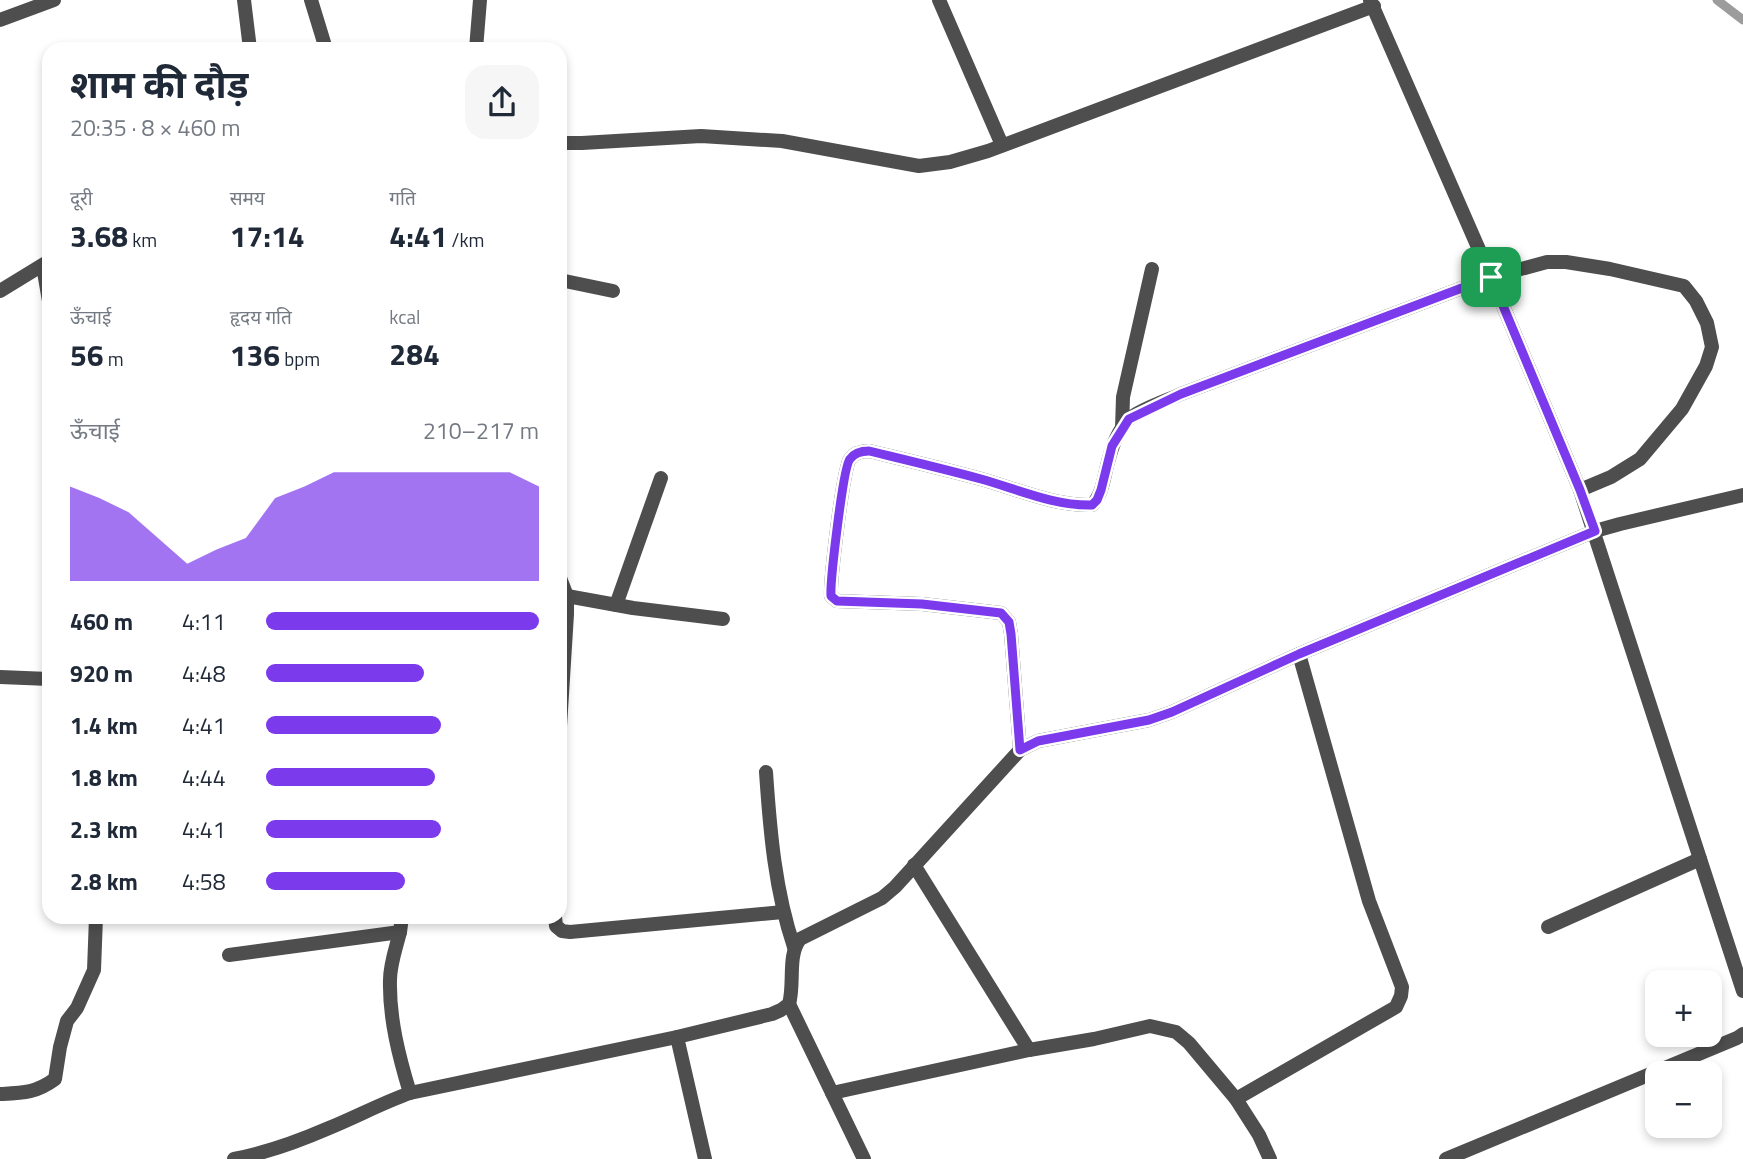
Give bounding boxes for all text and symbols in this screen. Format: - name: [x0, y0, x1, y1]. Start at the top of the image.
- text: शाम की दौड़: [70, 55, 248, 113]
- button: share: [465, 65, 539, 139]
- text: 20:35 · 8 × 460 m: [70, 110, 240, 145]
- text: दूरी: [70, 183, 93, 212]
- text: समय: [230, 183, 265, 212]
- text: गति: [389, 183, 416, 212]
- text: 3.68: [70, 213, 128, 259]
- text: 17:14: [230, 213, 305, 259]
- text: 4:41: [389, 213, 447, 259]
- text: km: [128, 225, 157, 254]
- text: /km: [447, 225, 484, 254]
- pin: [1461, 247, 1521, 307]
- icon: arrive: [1472, 258, 1510, 296]
- text: ऊँचाई: [70, 302, 111, 331]
- text: हृदय गति: [230, 302, 292, 331]
- text: kcal: [389, 302, 420, 331]
- text: 284: [389, 331, 440, 377]
- text: 56: [70, 332, 104, 378]
- text: 136: [230, 332, 280, 378]
- text: m: [104, 344, 124, 373]
- text: bpm: [280, 344, 320, 373]
- text: ऊँचाई: [70, 413, 120, 448]
- text: 210–217 m: [423, 413, 539, 448]
- text: 460 m: [70, 604, 133, 639]
- text: 4:11: [182, 604, 226, 639]
- text: 920 m: [70, 656, 133, 691]
- text: 4:48: [182, 656, 226, 691]
- text: 1.4 km: [70, 708, 138, 743]
- text: 4:41: [182, 708, 226, 743]
- text: 1.8 km: [70, 760, 138, 795]
- text: 4:44: [182, 760, 226, 795]
- text: 2.3 km: [70, 812, 138, 847]
- text: 4:41: [182, 812, 226, 847]
- text: 2.8 km: [70, 864, 138, 899]
- text: 4:58: [182, 864, 226, 899]
- map controls: [1645, 970, 1722, 1138]
- button: +: [1645, 970, 1722, 1047]
- button: −: [1645, 1061, 1722, 1138]

